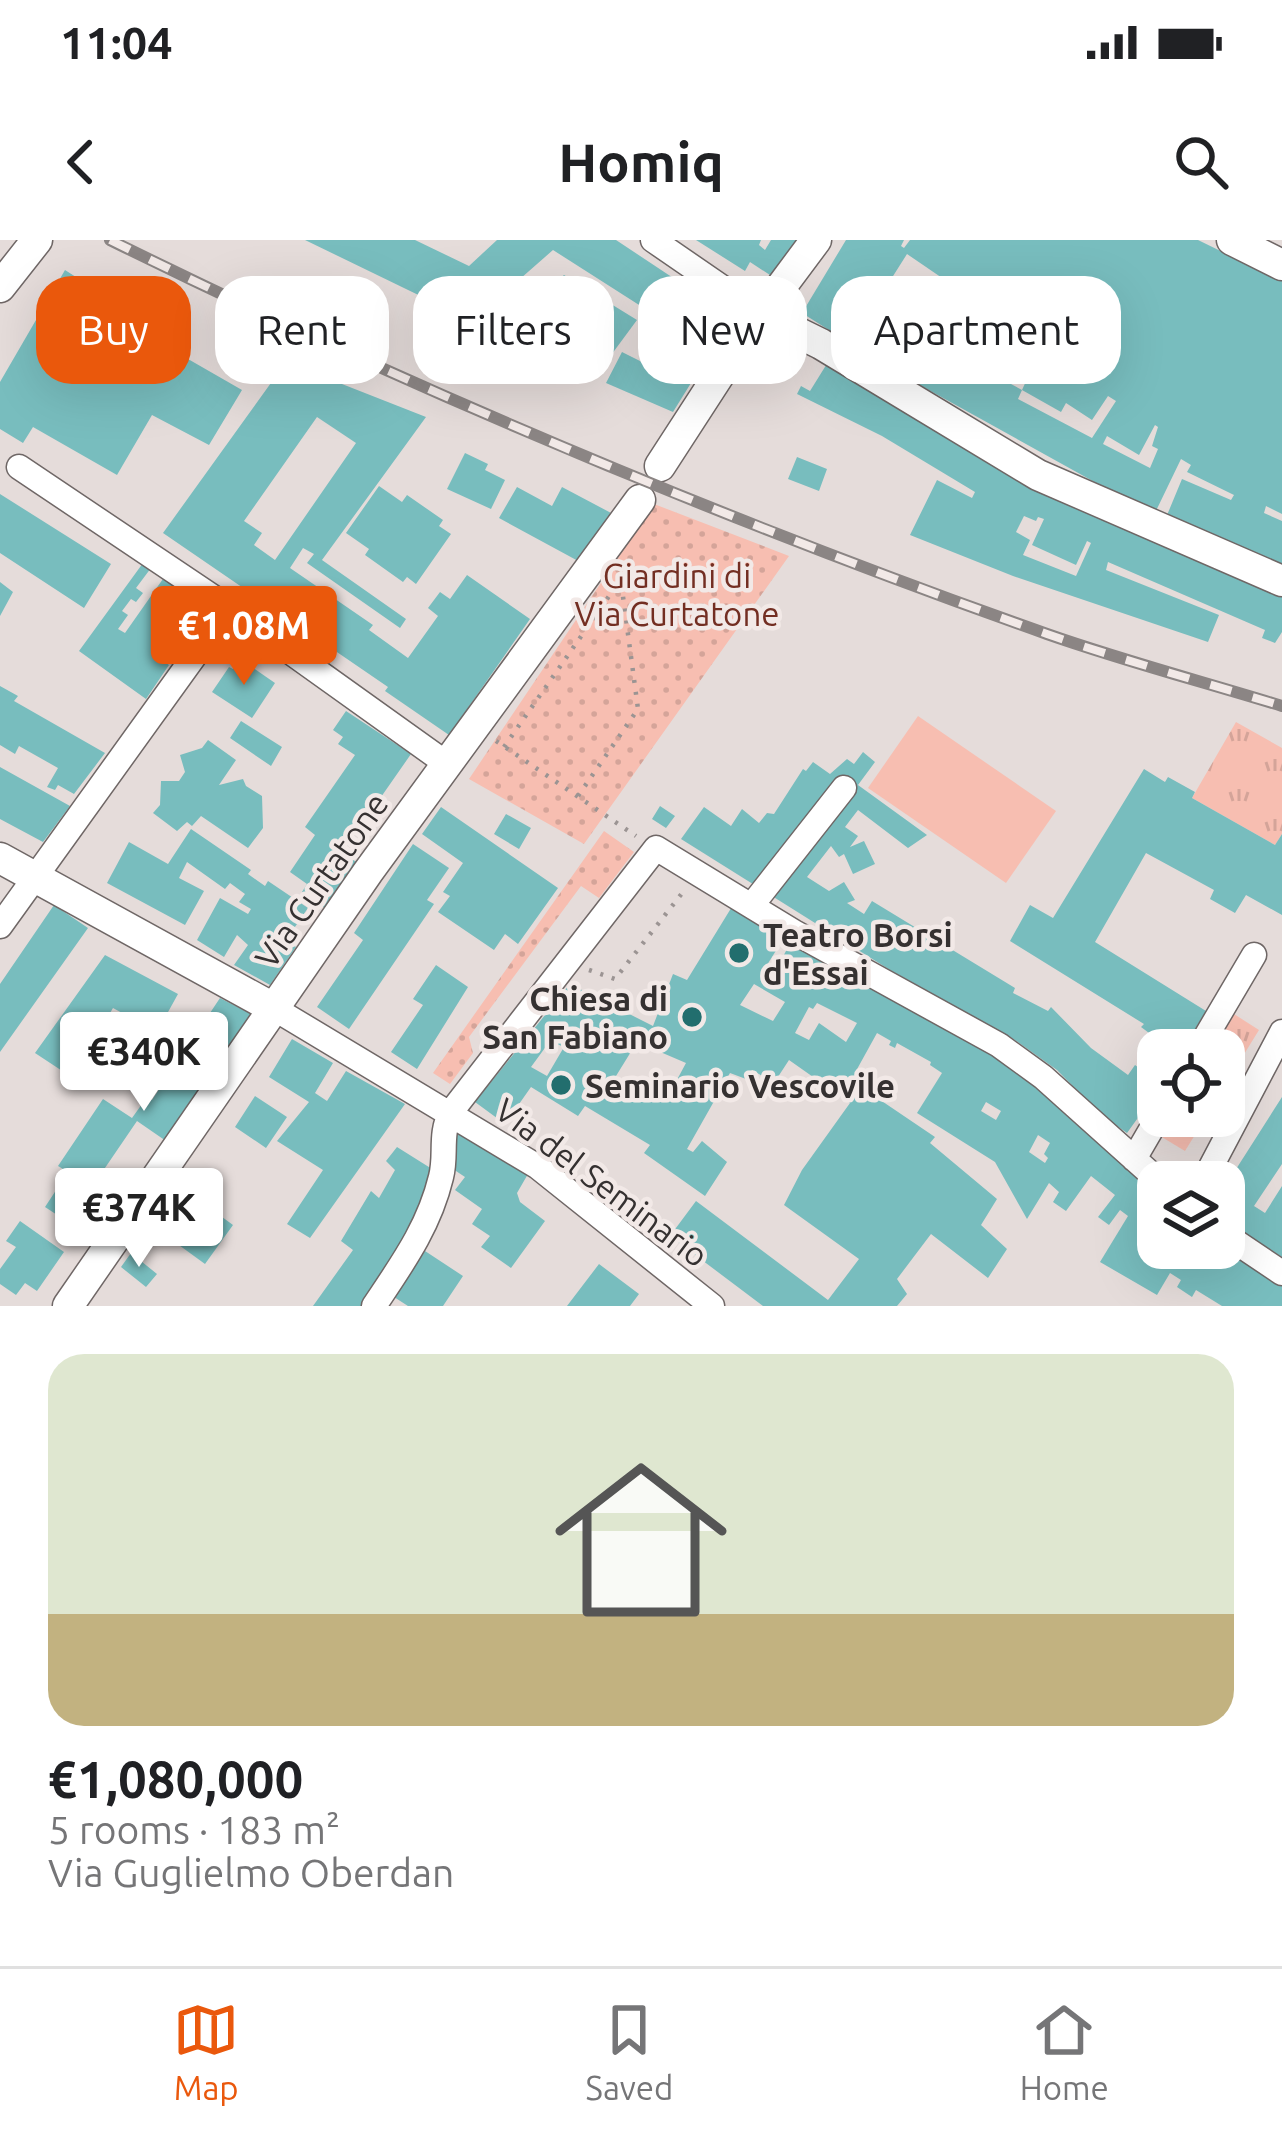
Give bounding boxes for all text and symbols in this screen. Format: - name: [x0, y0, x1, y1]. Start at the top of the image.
- text: 11:04: [60, 17, 173, 68]
- icon: back: [48, 129, 114, 195]
- icon: search: [1168, 129, 1234, 195]
- text: Homiq: [558, 132, 724, 192]
- chip: Buy: [36, 276, 191, 384]
- chip: Rent: [215, 276, 389, 384]
- chip: Filters: [413, 276, 614, 384]
- chip: New: [638, 276, 807, 384]
- chip: Apartment: [831, 276, 1121, 384]
- park label: Giardini di Via Curtatone: [575, 557, 779, 632]
- pin: €1.08M: [146, 586, 342, 688]
- text: €1.08M: [178, 603, 310, 646]
- street label: Via Curtatone: [247, 785, 395, 975]
- place label: Teatro Borsi d'Essai: [763, 916, 953, 991]
- marker: Teatro Borsi d'Essai: [726, 940, 752, 966]
- place label: Chiesa di San Fabiano: [482, 980, 668, 1055]
- marker: Chiesa di San Fabiano: [679, 1004, 705, 1030]
- pin: €340K: [60, 1012, 228, 1114]
- text: €340K: [87, 1029, 201, 1072]
- map controls: [1137, 1029, 1245, 1269]
- button: locate: [1137, 1029, 1245, 1137]
- place label: Seminario Vescovile: [585, 1067, 895, 1104]
- marker: Seminario Vescovile: [548, 1072, 574, 1098]
- street label: Via del Seminario: [489, 1090, 715, 1274]
- button: layers: [1137, 1161, 1245, 1269]
- pin: €374K: [55, 1168, 223, 1270]
- text: €374K: [82, 1185, 196, 1228]
- icon: home: [533, 1432, 749, 1648]
- text: €1,080,000: [48, 1750, 303, 1808]
- text: 5 rooms · 183 m²: [48, 1808, 340, 1851]
- text: Via Guglielmo Oberdan: [48, 1851, 454, 1894]
- tab: Map: [173, 1997, 239, 2106]
- tab: Saved: [586, 1997, 673, 2106]
- tab: Home: [1020, 1997, 1109, 2106]

